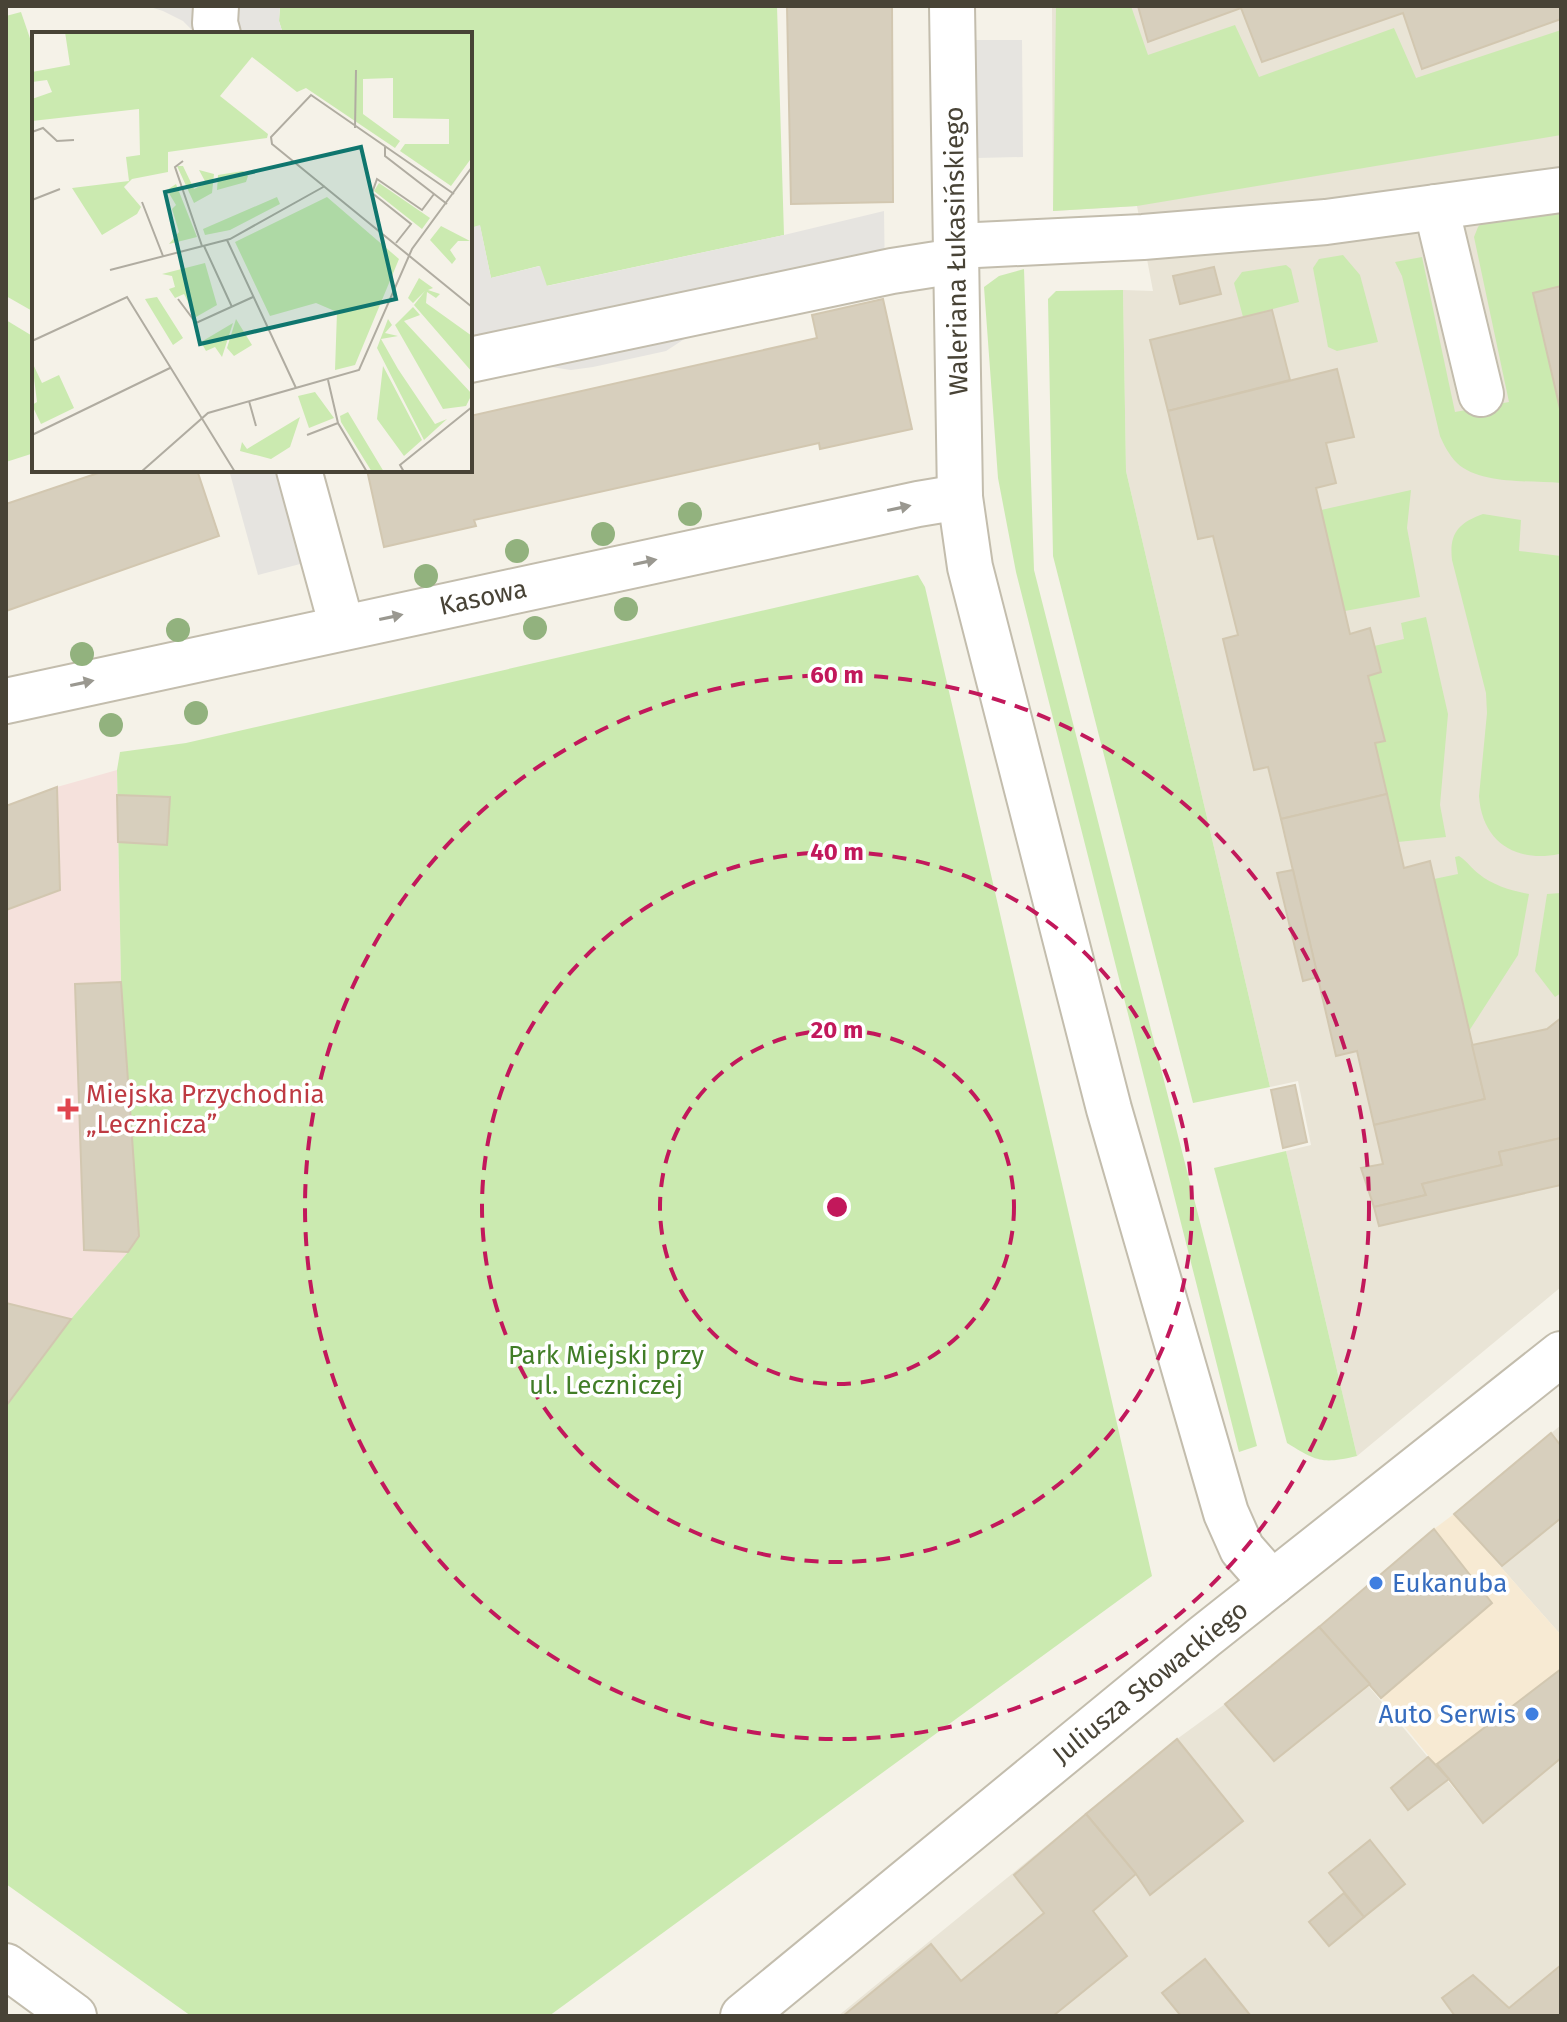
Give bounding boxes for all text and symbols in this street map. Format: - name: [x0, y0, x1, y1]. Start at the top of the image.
- inset map: [32, 32, 472, 472]
- street label: Waleriana Łukasińskiego: [938, 106, 975, 396]
- one-way arrow: [887, 501, 912, 514]
- one-way arrow: [633, 556, 658, 568]
- street label: Kasowa: [436, 573, 530, 622]
- one-way arrow: [379, 610, 404, 623]
- text: 60 m: [810, 661, 864, 689]
- one-way arrow: [70, 676, 95, 689]
- text: 40 m: [810, 838, 864, 866]
- text: 20 m: [811, 1016, 863, 1044]
- place label: Miejska Przychodnia „Lecznicza”: [86, 1079, 325, 1140]
- marker: Miejska Przychodnia „Lecznicza”: [57, 1098, 79, 1120]
- centre of rings: [823, 1193, 851, 1221]
- park label: Park Miejski przy ul. Leczniczej: [508, 1340, 704, 1401]
- place label: Eukanuba: [1392, 1568, 1507, 1599]
- marker: Eukanuba: [1367, 1574, 1385, 1592]
- street label: Juliusza Słowackiego: [1046, 1594, 1254, 1771]
- place label: Auto Serwis: [1378, 1699, 1516, 1730]
- marker: Auto Serwis: [1523, 1705, 1541, 1723]

